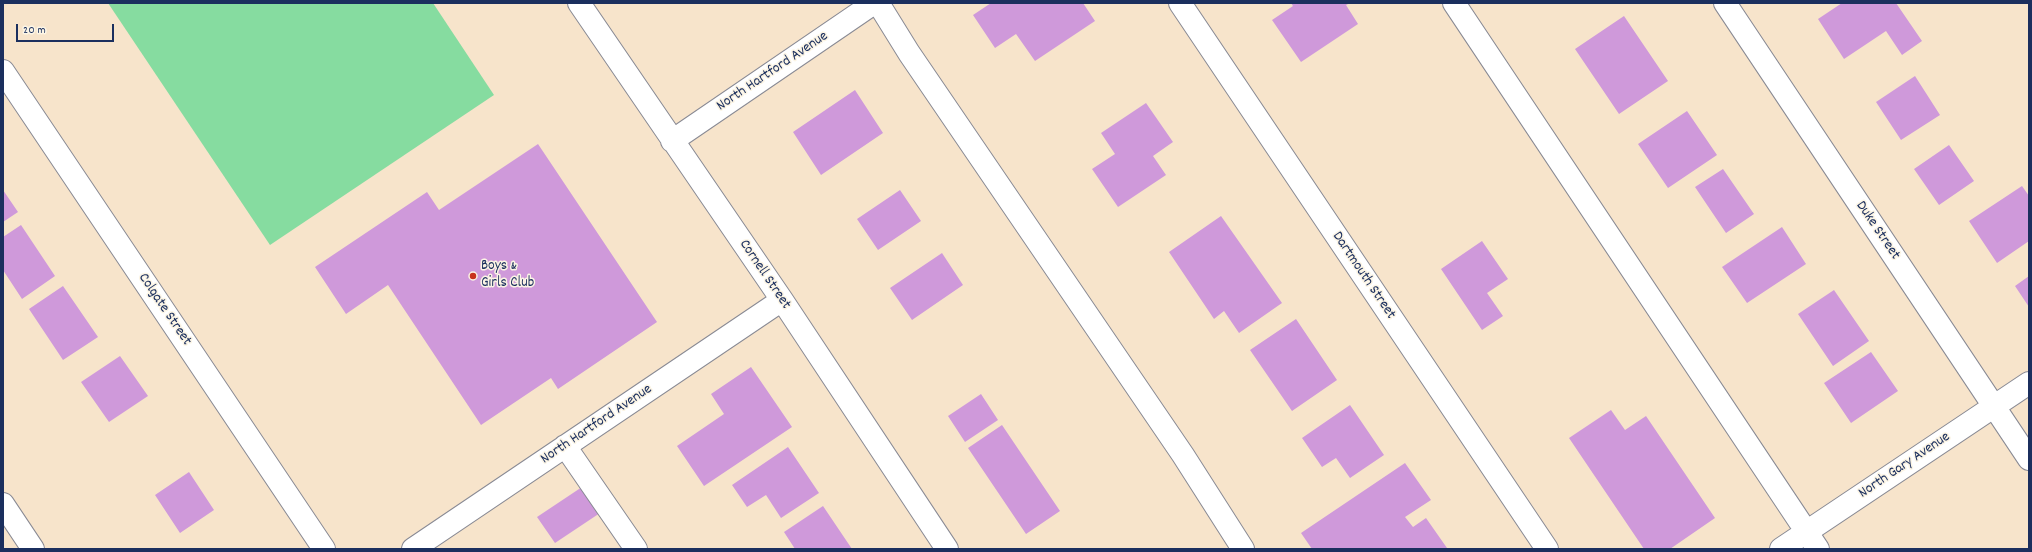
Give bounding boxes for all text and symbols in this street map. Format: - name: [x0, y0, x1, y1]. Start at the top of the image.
- scale bar: [18, 16, 116, 42]
- text: 20 m: [23, 22, 46, 39]
- street label: North Hartford Avenue: [714, 28, 832, 116]
- street label: Duke Street: [1851, 198, 1903, 264]
- street label: Dartmouth Street: [1327, 229, 1399, 323]
- street label: Cornell Street: [734, 237, 794, 313]
- place label: Boys & Girls Club: [481, 258, 534, 293]
- street label: Colgate Street: [133, 270, 195, 350]
- marker: Boys & Girls Club: [468, 271, 478, 281]
- street label: North Hartford Avenue: [538, 381, 656, 469]
- street label: North Gary Avenue: [1856, 429, 1954, 503]

